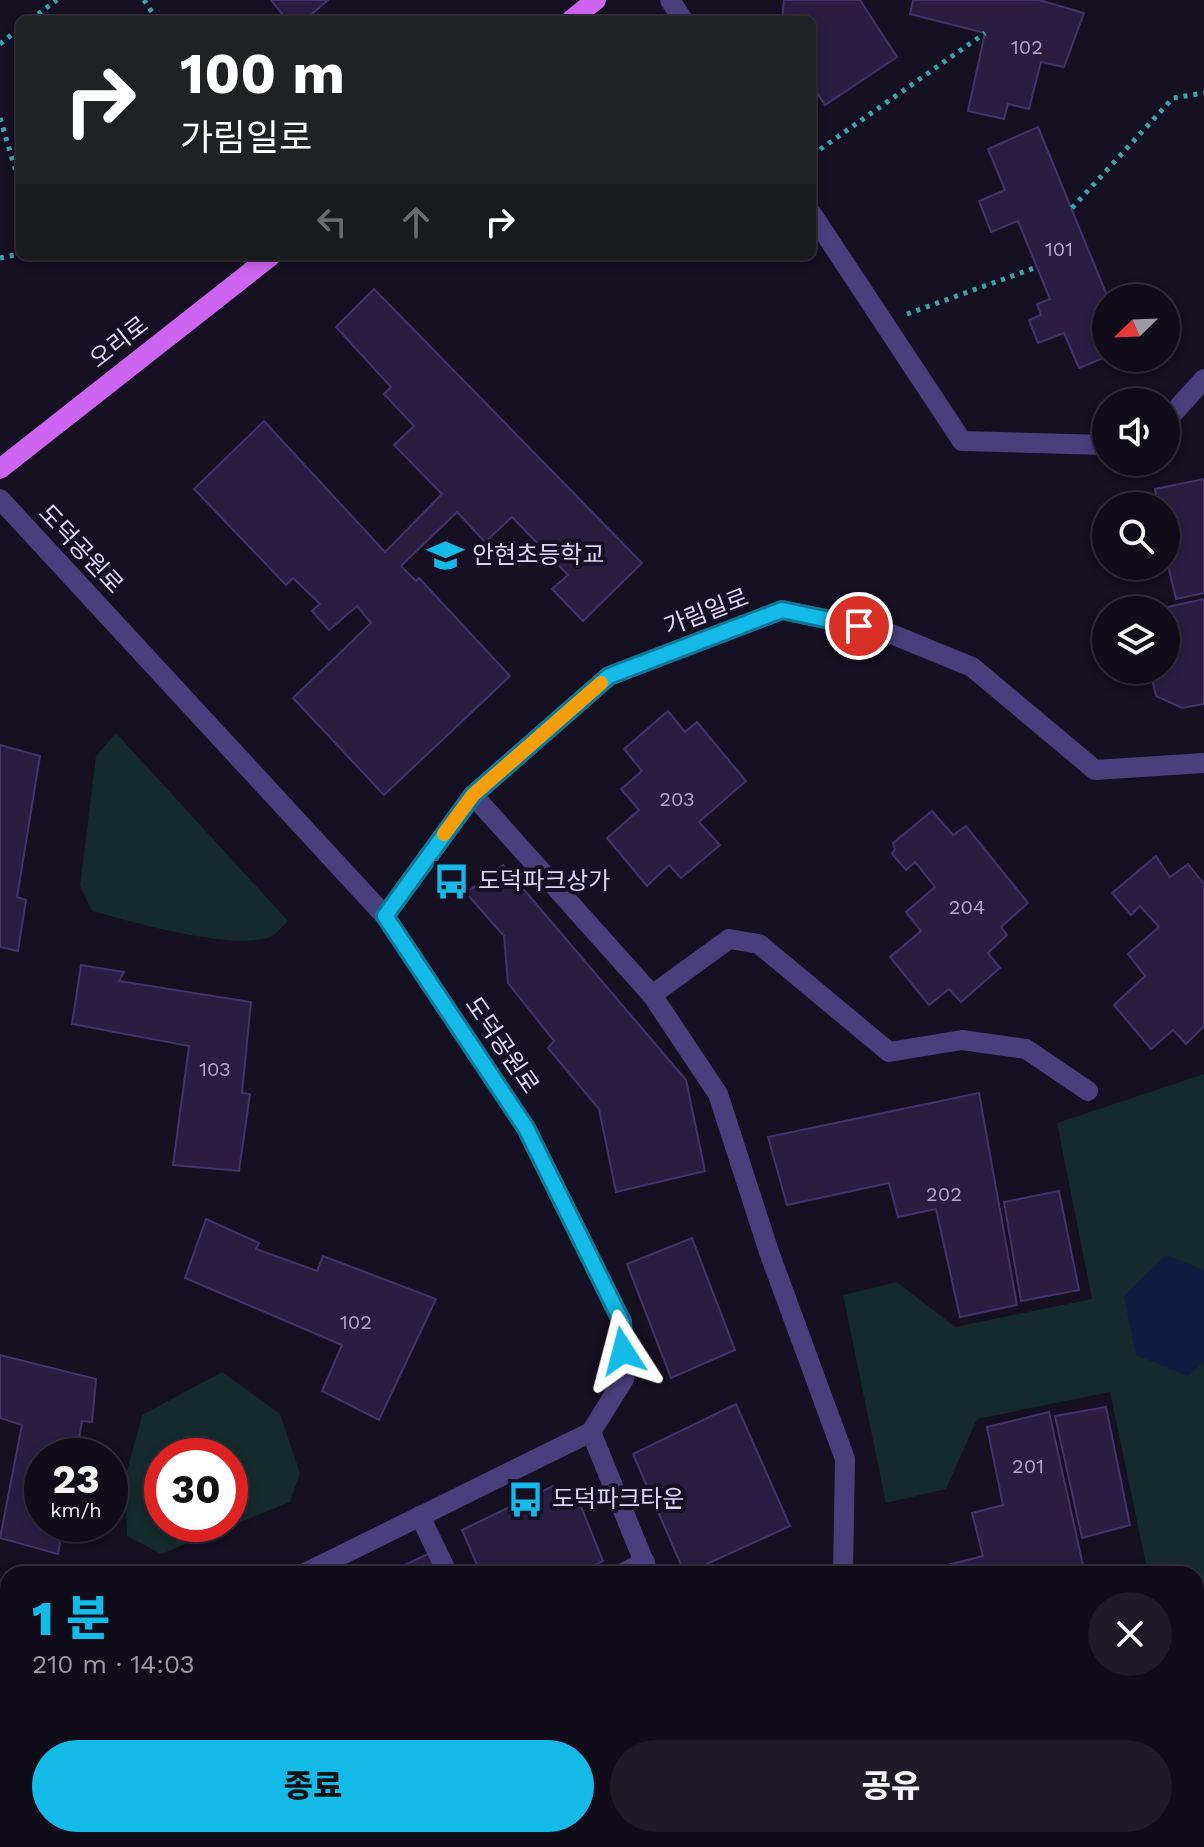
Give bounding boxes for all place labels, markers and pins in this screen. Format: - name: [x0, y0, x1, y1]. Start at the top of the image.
- school or university icon: 안현초등학교: [427, 536, 465, 574]
- place label: 안현초등학교: [472, 541, 604, 569]
- pin: [825, 592, 893, 660]
- bus stop icon: 도덕파크상가: [433, 862, 471, 900]
- place label: 도덕파크상가: [478, 867, 610, 895]
- bus stop icon: 도덕파크타운: [507, 1480, 545, 1518]
- place label: 도덕파크타운: [552, 1485, 684, 1513]

